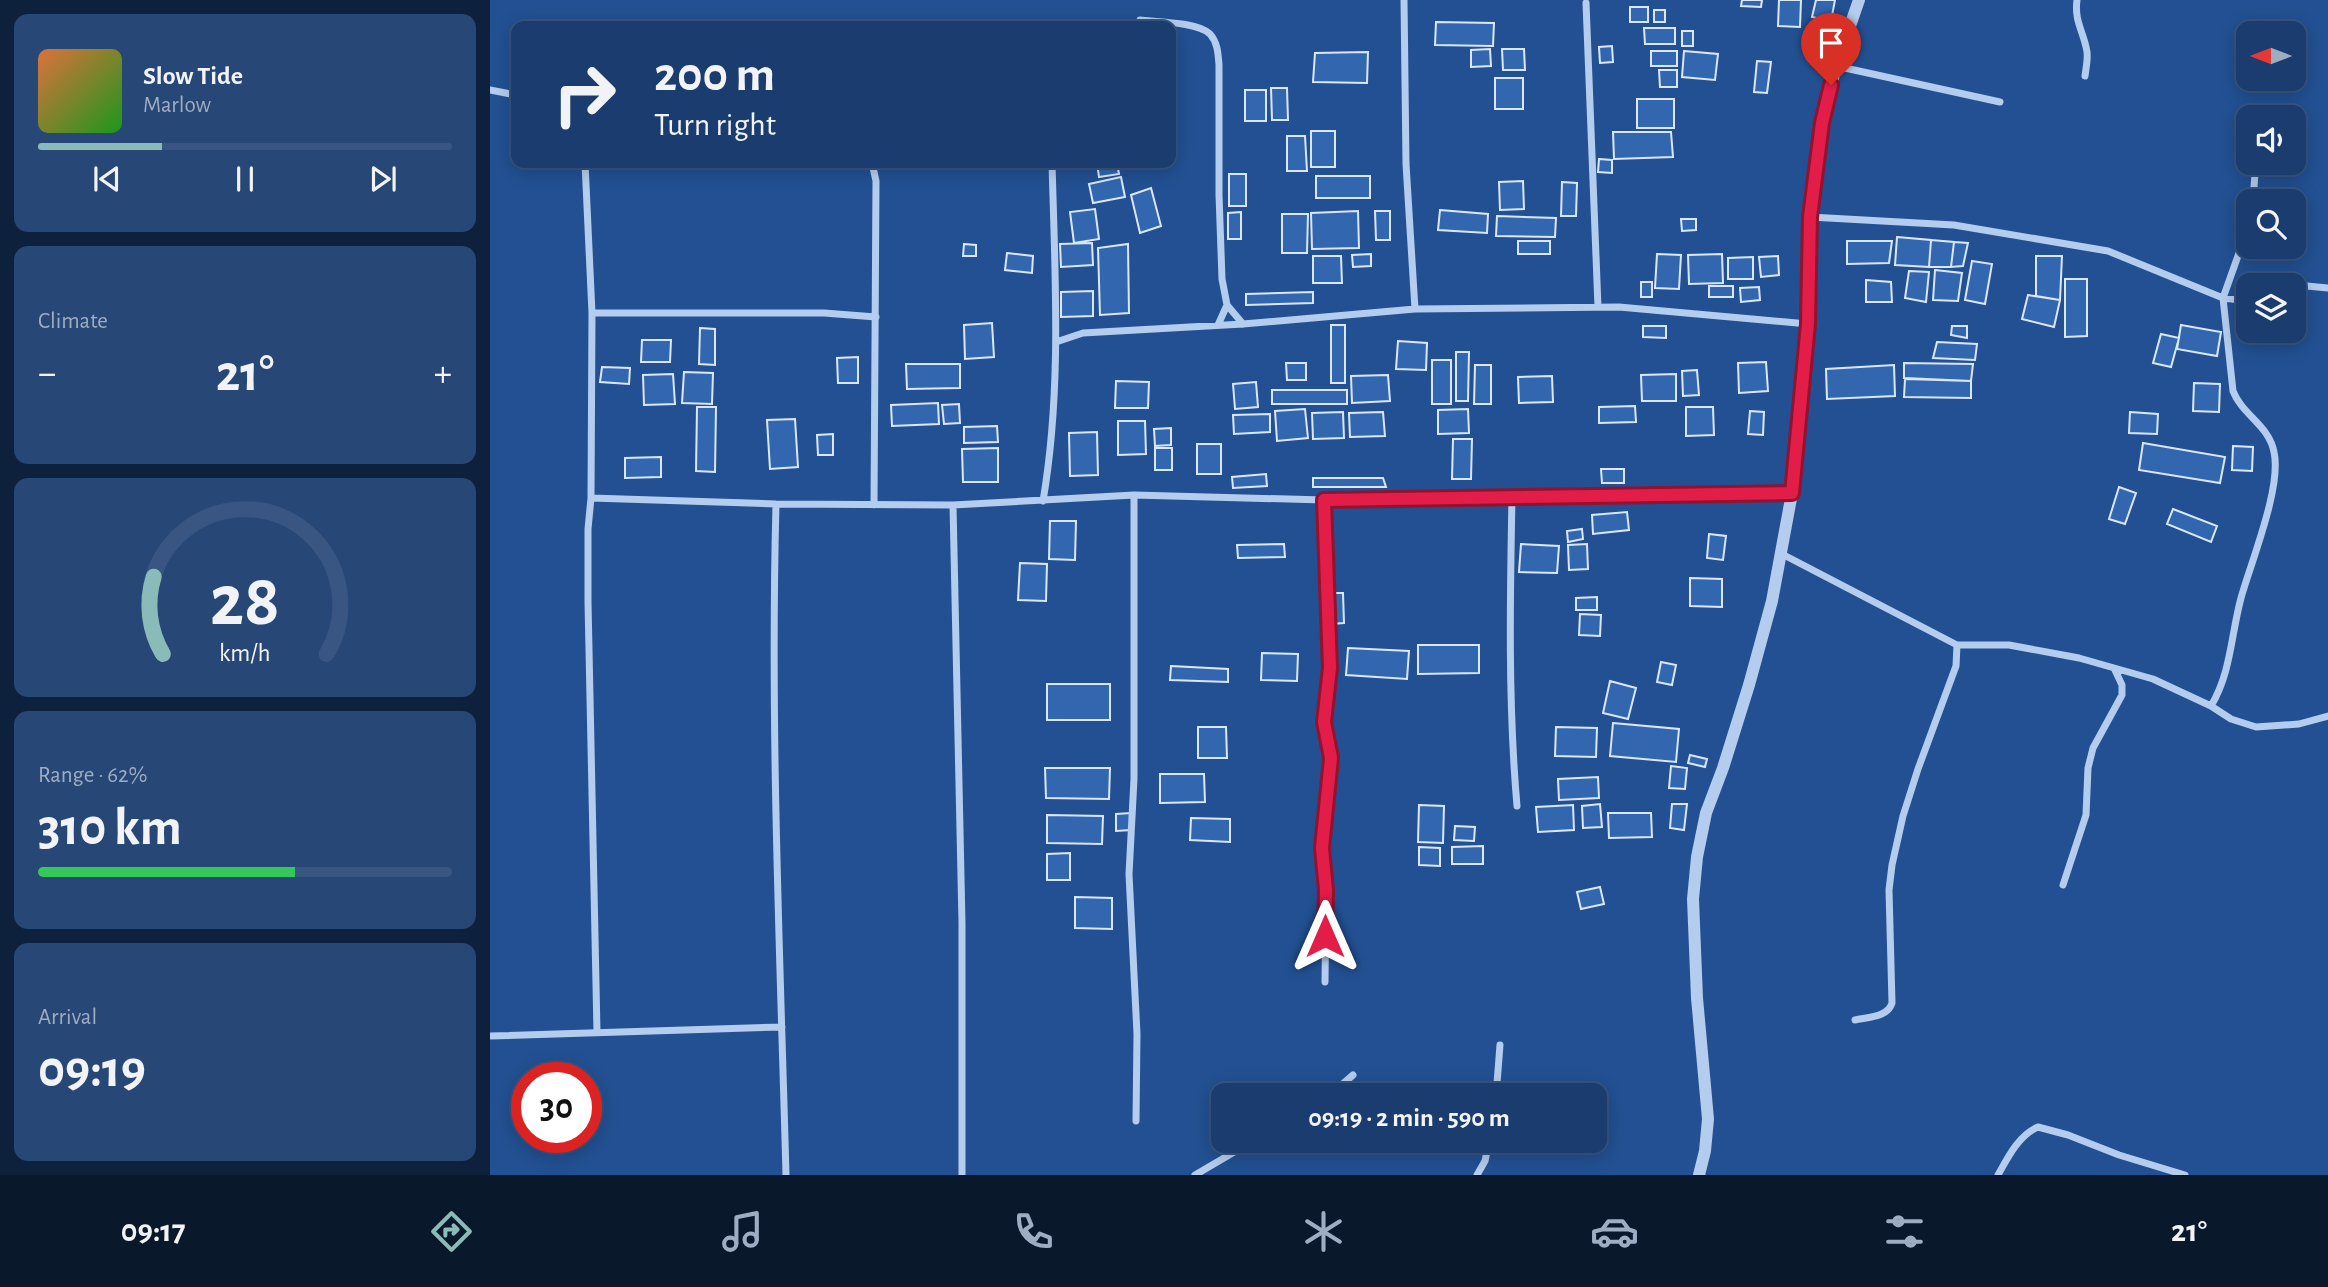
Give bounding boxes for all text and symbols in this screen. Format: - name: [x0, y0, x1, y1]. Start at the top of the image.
- pin: [1801, 13, 1861, 85]
- north arrow: [2236, 21, 2306, 91]
- map controls: [2236, 21, 2306, 343]
- icon: arrive: [1812, 24, 1850, 62]
- icon: right: [539, 49, 630, 140]
- text: 200 m: [654, 51, 775, 100]
- text: Slow Tide: [143, 63, 243, 89]
- text: Marlow: [143, 94, 211, 117]
- button: sound: [2236, 105, 2306, 175]
- text: Turn right: [654, 109, 776, 141]
- icon: previous: [88, 160, 126, 198]
- icon: pause: [226, 160, 264, 198]
- icon: next: [364, 160, 402, 198]
- button: search: [2236, 189, 2306, 259]
- button: layers: [2236, 273, 2306, 343]
- text: Climate: [38, 310, 108, 333]
- text: 21°: [216, 348, 274, 400]
- text: −: [38, 355, 56, 393]
- text: +: [434, 355, 452, 393]
- text: 28: [210, 566, 280, 639]
- text: km/h: [219, 640, 271, 665]
- text: Range · 62%: [38, 764, 147, 787]
- text: 310 km: [38, 802, 182, 854]
- position arrow: [1288, 899, 1362, 973]
- text: Arrival: [38, 1006, 97, 1029]
- text: 09:19: [38, 1044, 146, 1096]
- speed limit sign: 30: [511, 1062, 602, 1153]
- text: 09:19 · 2 min · 590 m: [1308, 1105, 1510, 1131]
- icon: directions: [427, 1207, 476, 1256]
- icon: music: [718, 1207, 767, 1256]
- icon: phone: [1009, 1207, 1058, 1256]
- icon: climate: [1299, 1207, 1348, 1256]
- icon: car: [1590, 1207, 1639, 1256]
- icon: filters: [1880, 1207, 1929, 1256]
- text: 09:17: [121, 1215, 186, 1247]
- text: 21°: [2171, 1215, 2207, 1247]

